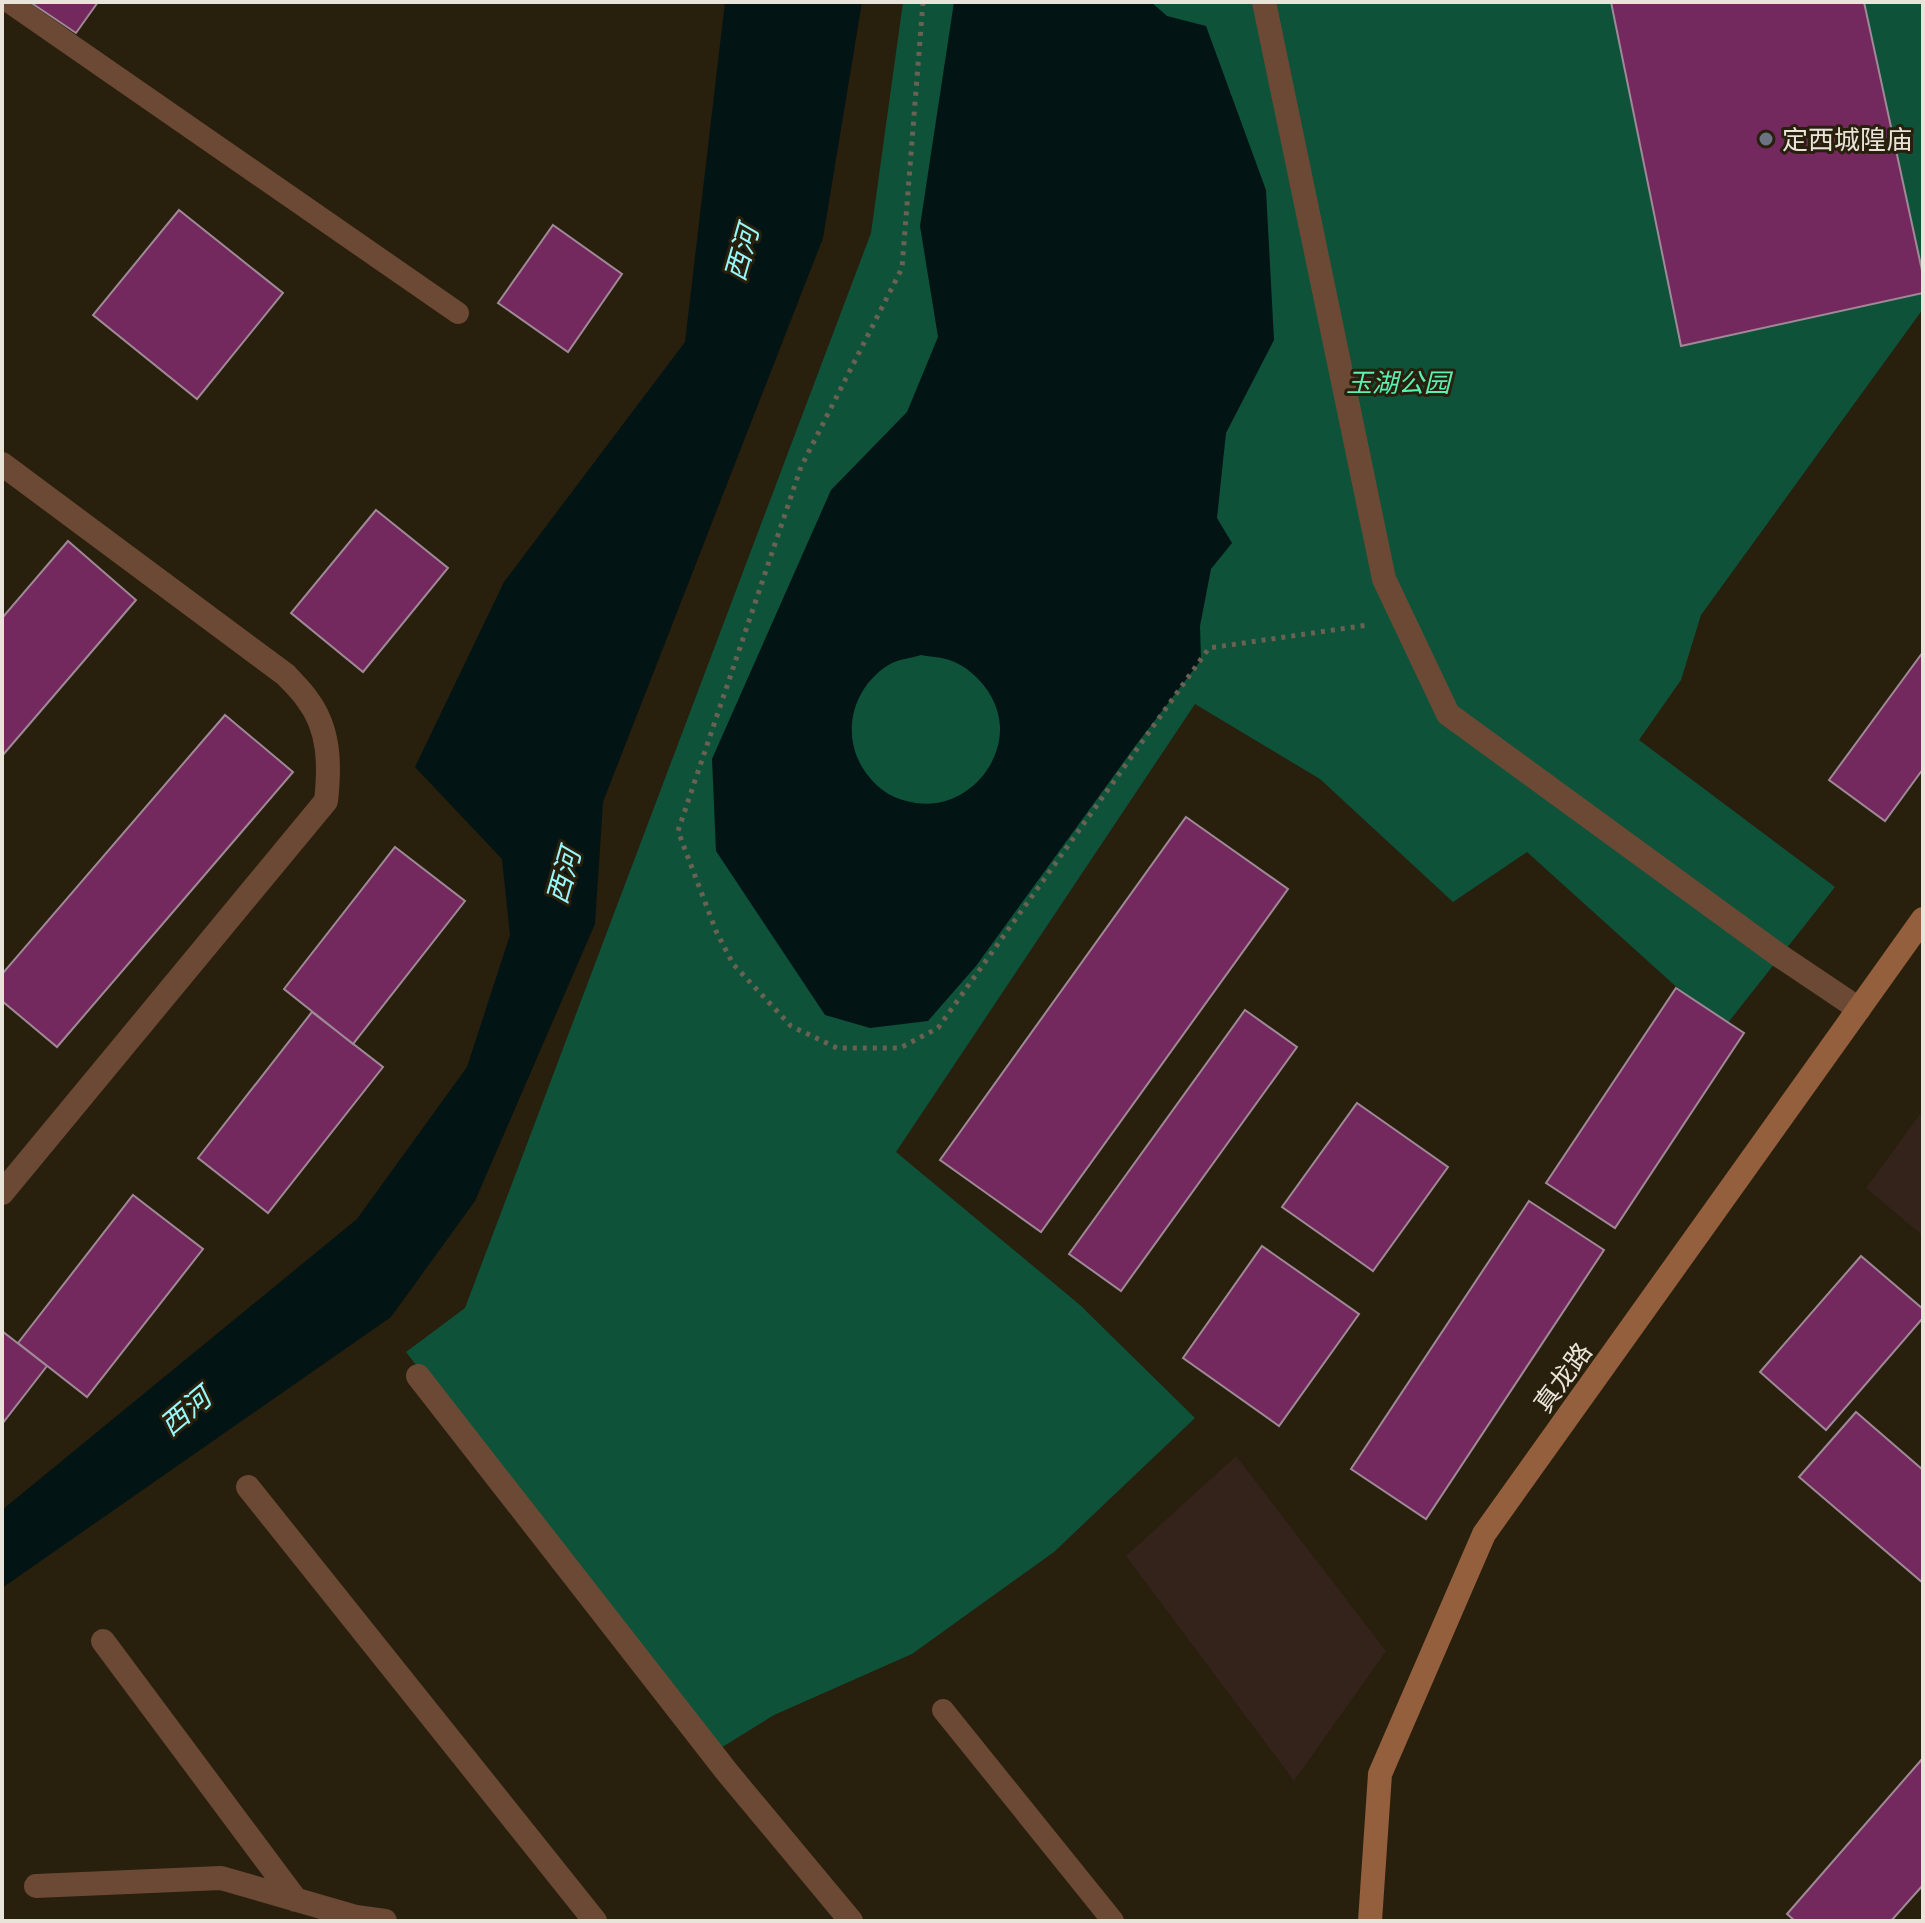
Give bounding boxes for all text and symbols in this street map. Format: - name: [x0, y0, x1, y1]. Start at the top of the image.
- place label: 定西城隍庙: [1782, 122, 1912, 156]
- marker: 定西城隍庙: [1757, 130, 1775, 148]
- water label: 西河: [715, 216, 768, 285]
- park label: 玉湖公园: [1346, 365, 1454, 399]
- water label: 西河: [537, 839, 590, 908]
- street label: 真龙路: [1525, 1335, 1599, 1419]
- water label: 西河: [152, 1376, 222, 1443]

